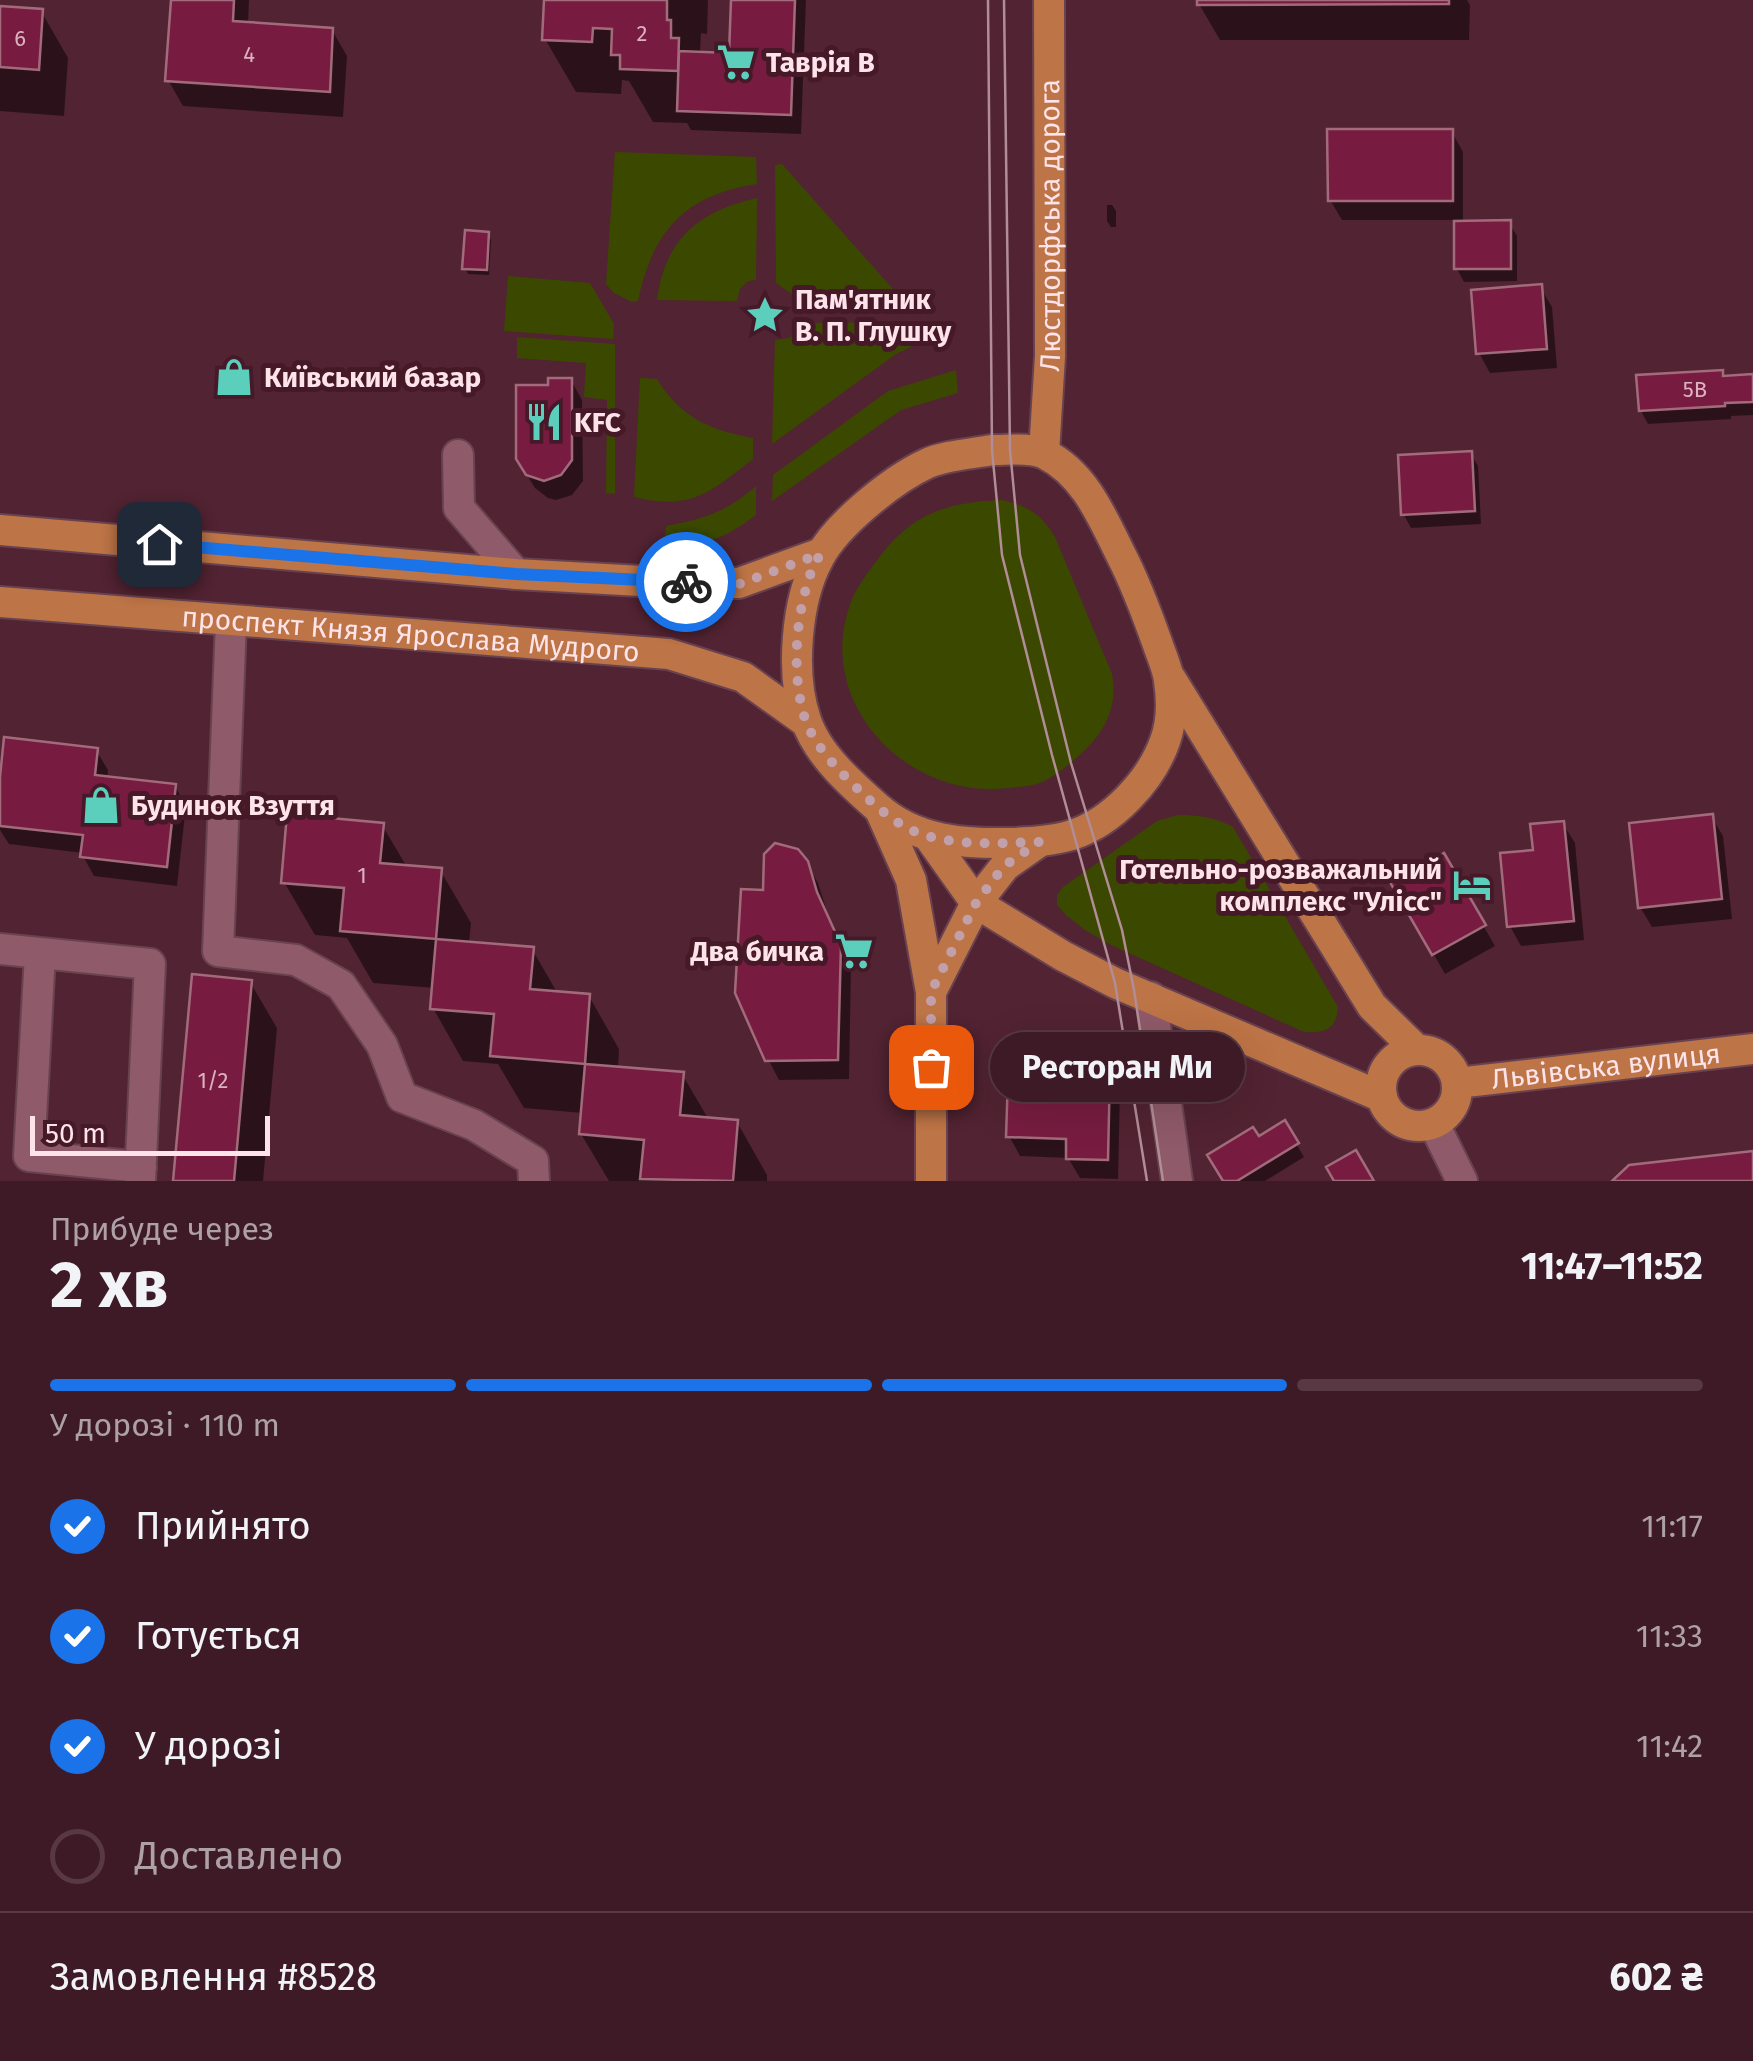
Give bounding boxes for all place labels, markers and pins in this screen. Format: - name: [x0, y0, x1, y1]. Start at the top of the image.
- supermarket icon: Таврія В: [715, 41, 757, 83]
- place label: Таврія В: [766, 46, 875, 79]
- place label: Пам'ятник В. П. Глушку: [795, 283, 952, 348]
- place icon: Пам'ятник В. П. Глушку: [744, 294, 786, 336]
- shop icon: Київський базар: [213, 356, 255, 398]
- place label: Київський базар: [264, 361, 481, 394]
- restaurant icon: KFC: [523, 401, 565, 443]
- place label: KFC: [574, 406, 621, 439]
- pin: [117, 502, 202, 587]
- shop icon: Будинок Взуття: [80, 784, 122, 826]
- place label: Будинок Взуття: [131, 789, 335, 822]
- place label: Готельно-розважальний комплекс "Улісс": [1119, 853, 1442, 918]
- hotel icon: Готельно-розважальний комплекс "Улісс": [1451, 864, 1493, 906]
- supermarket icon: Два бичка: [833, 930, 875, 972]
- place label: Два бичка: [690, 935, 824, 968]
- pin: [889, 1025, 974, 1110]
- callout: Ресторан Ми: [991, 1032, 1246, 1102]

